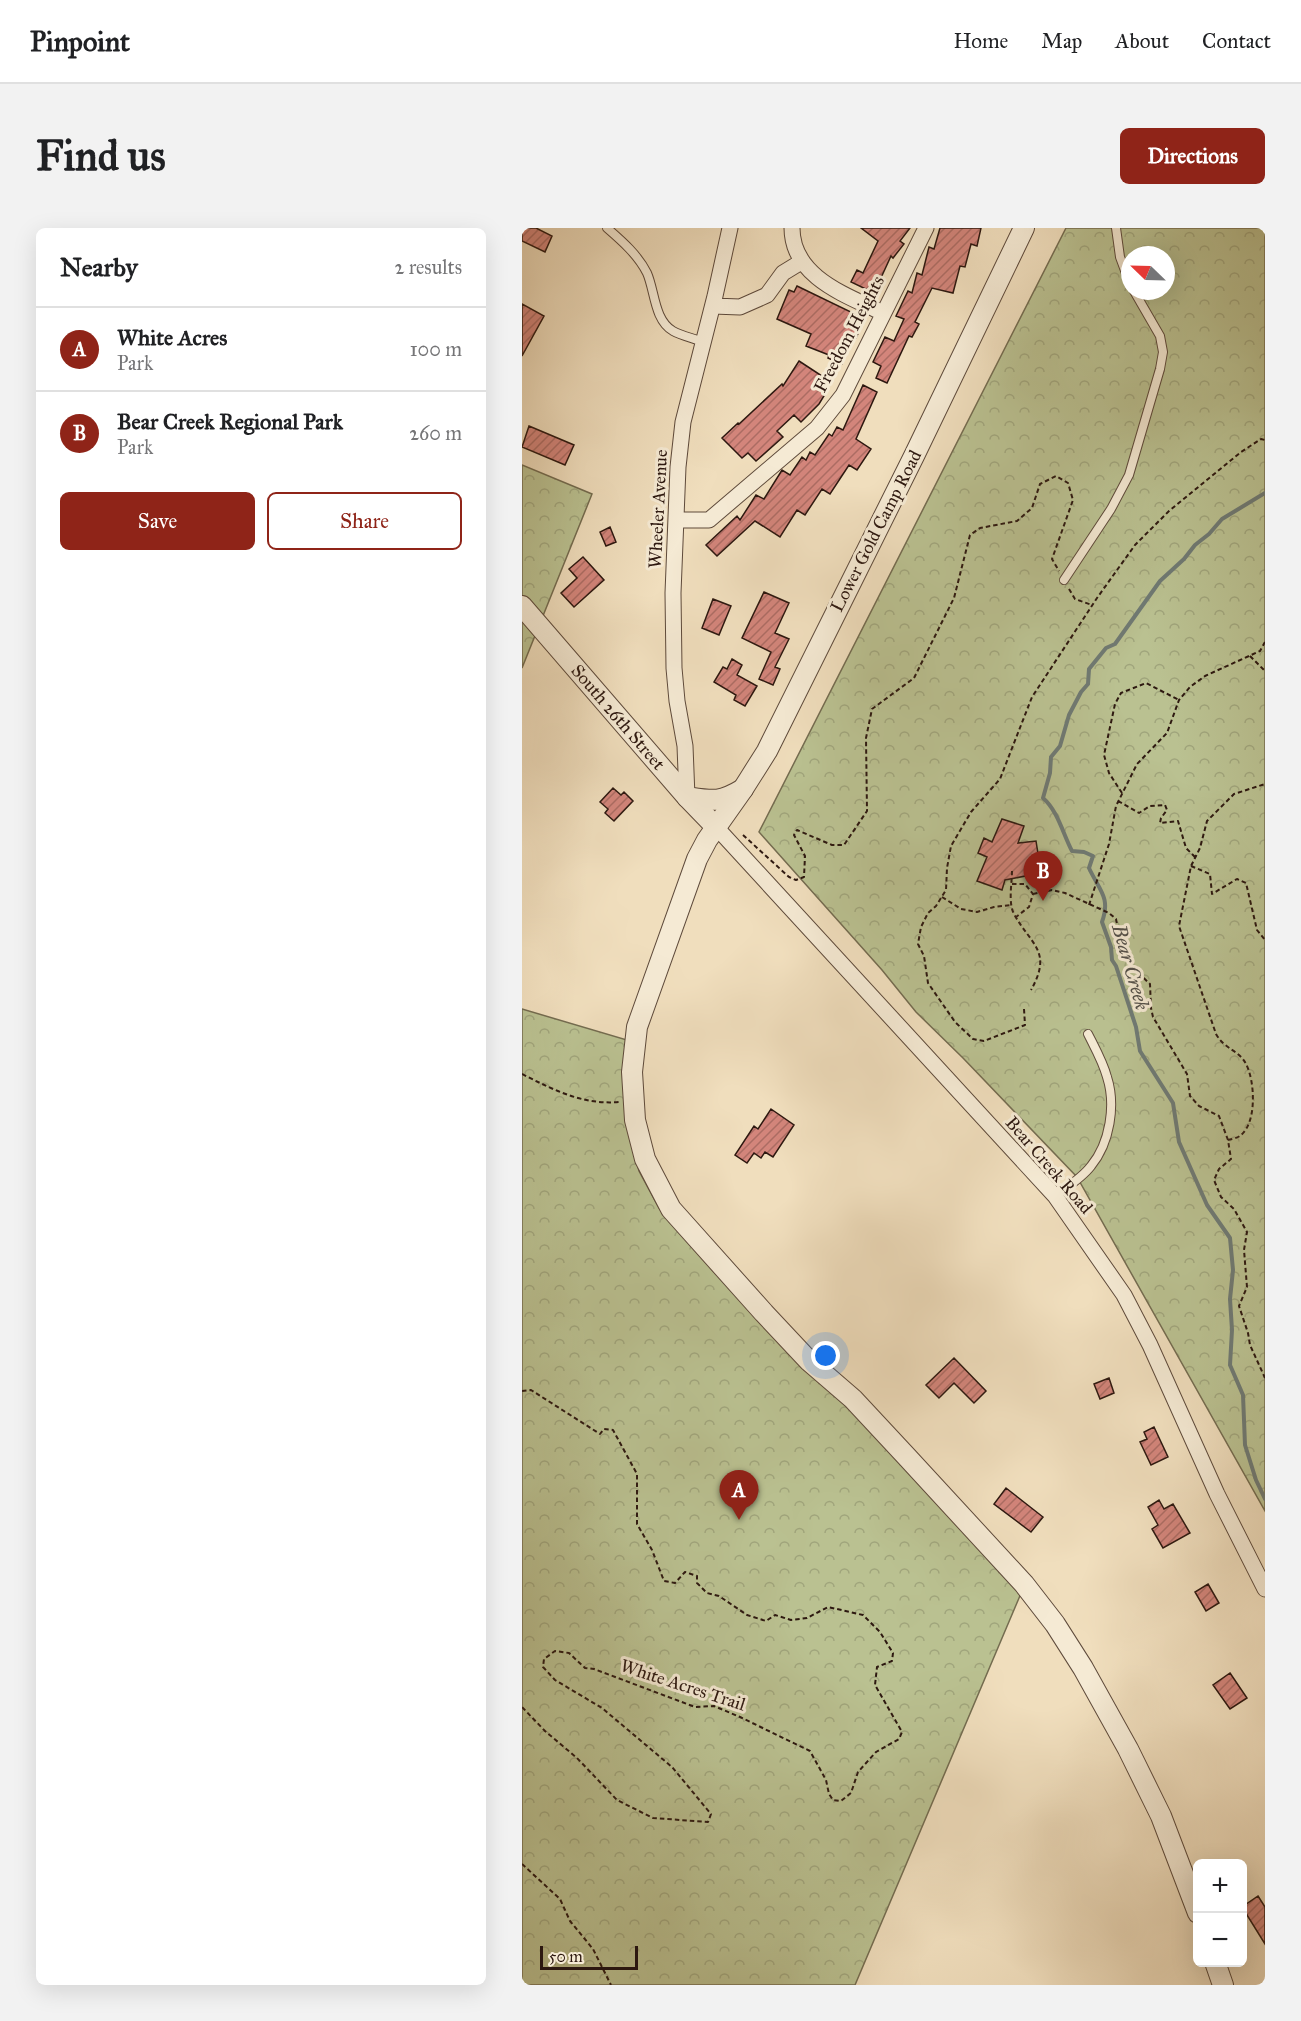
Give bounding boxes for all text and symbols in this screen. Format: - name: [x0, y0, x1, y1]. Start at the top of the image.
- text: Pinpoint: [30, 24, 130, 59]
- text: Home: [953, 28, 1008, 54]
- text: Map: [1041, 28, 1082, 54]
- text: About: [1115, 28, 1169, 54]
- text: Contact: [1202, 28, 1271, 54]
- button: Directions: [1120, 128, 1265, 184]
- text: Find us: [36, 130, 166, 182]
- north arrow: [1121, 246, 1175, 300]
- text: Nearby: [60, 251, 138, 283]
- text: 2 results: [394, 255, 462, 279]
- street label: Freedom Heights: [809, 272, 890, 397]
- text: White Acres: [117, 324, 227, 351]
- text: A: [73, 337, 86, 361]
- text: 100 m: [410, 337, 462, 361]
- text: Park: [117, 351, 153, 375]
- text: Bear Creek Regional Park: [117, 408, 343, 435]
- text: B: [73, 421, 86, 445]
- text: 260 m: [409, 421, 462, 445]
- text: Park: [117, 435, 153, 459]
- street label: Lower Gold Camp Road: [826, 447, 926, 615]
- street label: Wheeler Avenue: [644, 449, 672, 569]
- button: Save: [60, 492, 255, 550]
- button: Share: [267, 492, 462, 550]
- street label: South 26th Street: [566, 660, 670, 775]
- pin: B: [1024, 852, 1062, 901]
- water label: Bear Creek: [1107, 920, 1155, 1013]
- street label: Bear Creek Road: [1001, 1112, 1097, 1218]
- your location: [811, 1341, 840, 1370]
- pin: A: [720, 1470, 758, 1520]
- street label: White Acres Trail: [618, 1654, 748, 1716]
- map controls: [1193, 1859, 1247, 1967]
- button: +: [1193, 1859, 1247, 1913]
- button: −: [1193, 1913, 1247, 1967]
- scale bar: [540, 1943, 638, 1970]
- text: 50 m: [549, 1947, 583, 1966]

